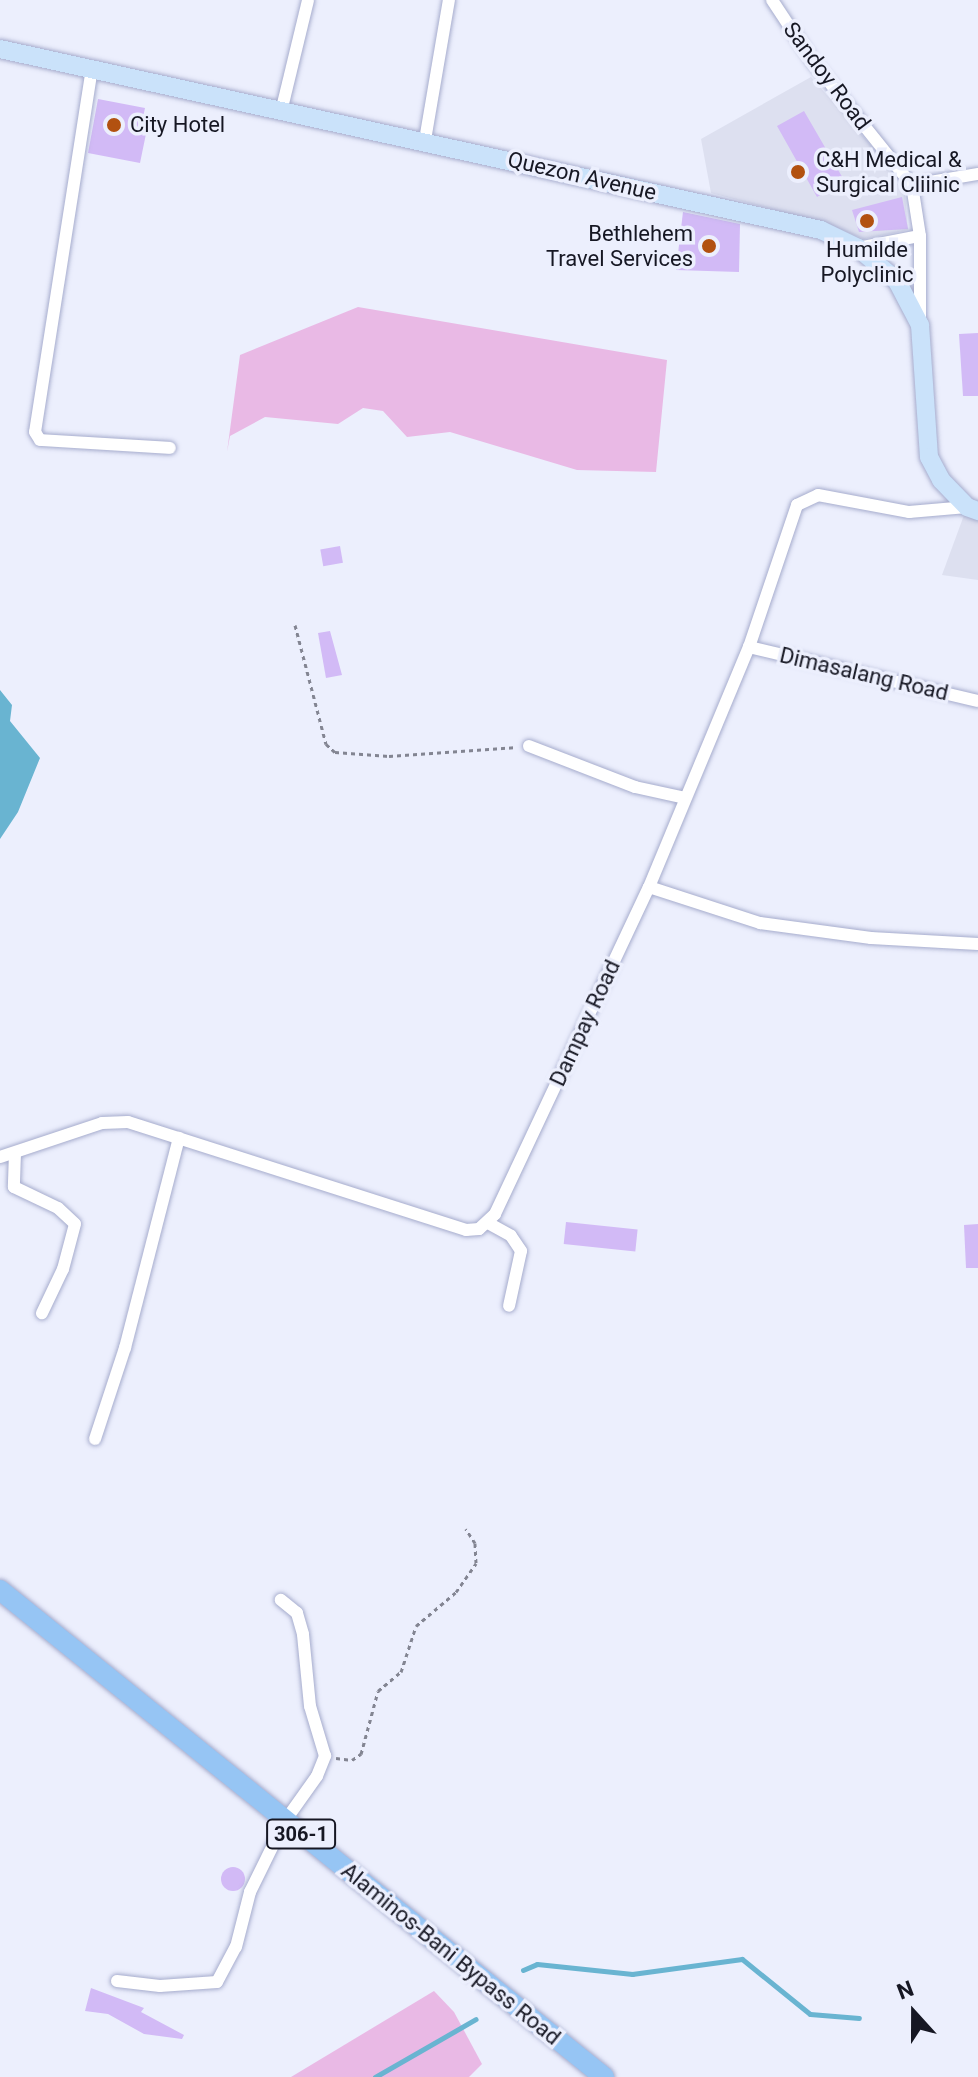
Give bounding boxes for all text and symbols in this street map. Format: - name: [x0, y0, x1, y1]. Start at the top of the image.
- street label: Sandoy Road: [778, 17, 876, 135]
- place label: City Hotel: [130, 112, 225, 138]
- marker: City Hotel: [105, 116, 123, 134]
- street label: Quezon Avenue: [505, 146, 659, 206]
- place label: C&H Medical & Surgical Cliinic: [816, 146, 962, 198]
- marker: C&H Medical & Surgical Cliinic: [787, 161, 809, 183]
- marker: Humilde Polyclinic: [856, 210, 878, 232]
- place label: Bethlehem Travel Services: [546, 220, 693, 272]
- place label: Humilde Polyclinic: [820, 236, 914, 288]
- marker: Bethlehem Travel Services: [700, 237, 718, 255]
- street label: Dimasalang Road: [777, 642, 951, 706]
- street label: Dampay Road: [544, 956, 626, 1090]
- road number: 306-1: [265, 1818, 337, 1850]
- street label: Alaminos-Bani Bypass Road: [336, 1857, 566, 2051]
- north arrow: [874, 1973, 954, 2053]
- text: N: [893, 1976, 917, 2005]

